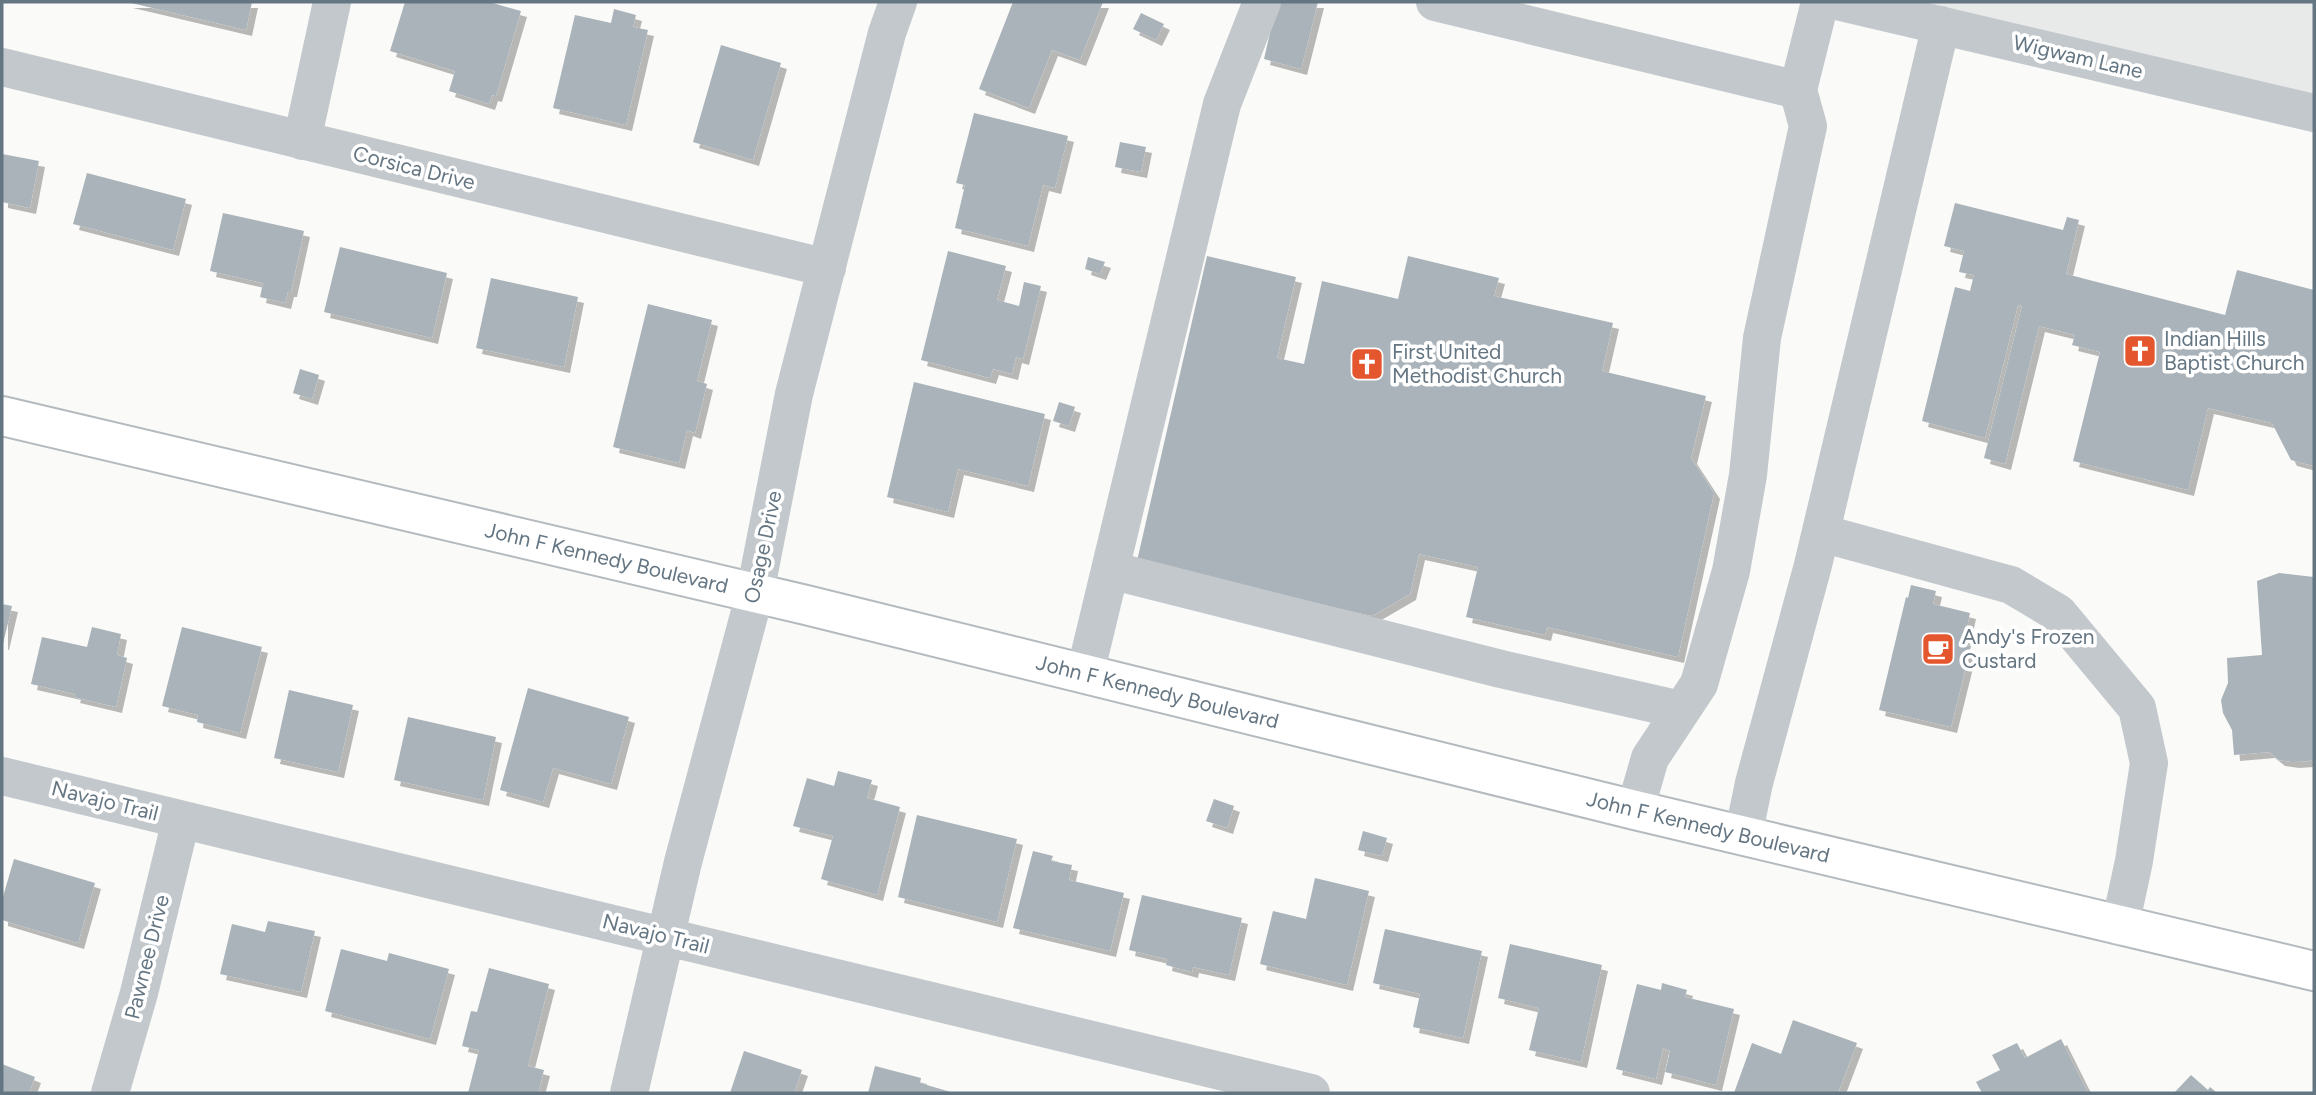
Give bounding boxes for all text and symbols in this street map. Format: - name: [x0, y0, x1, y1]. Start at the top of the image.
- street label: Wigwam Lane: [2011, 29, 2145, 84]
- street label: Corsica Drive: [350, 140, 478, 195]
- place label: Indian Hills Baptist Church: [2164, 326, 2304, 375]
- church icon: Indian Hills Baptist Church: [2121, 332, 2159, 370]
- place label: First United Methodist Church: [1392, 339, 1562, 388]
- church icon: First United Methodist Church: [1348, 345, 1386, 383]
- street label: Osage Drive: [738, 488, 787, 605]
- street label: John F Kennedy Boulevard: [482, 517, 731, 598]
- place label: Andy's Frozen Custard: [1962, 624, 2094, 673]
- cafe icon: Andy's Frozen Custard: [1919, 630, 1957, 668]
- street label: John F Kennedy Boulevard: [1034, 649, 1282, 733]
- street label: Navajo Trail: [49, 775, 161, 826]
- street label: John F Kennedy Boulevard: [1584, 786, 1832, 868]
- street label: Pawnee Drive: [119, 892, 174, 1022]
- street label: Navajo Trail: [600, 908, 712, 959]

